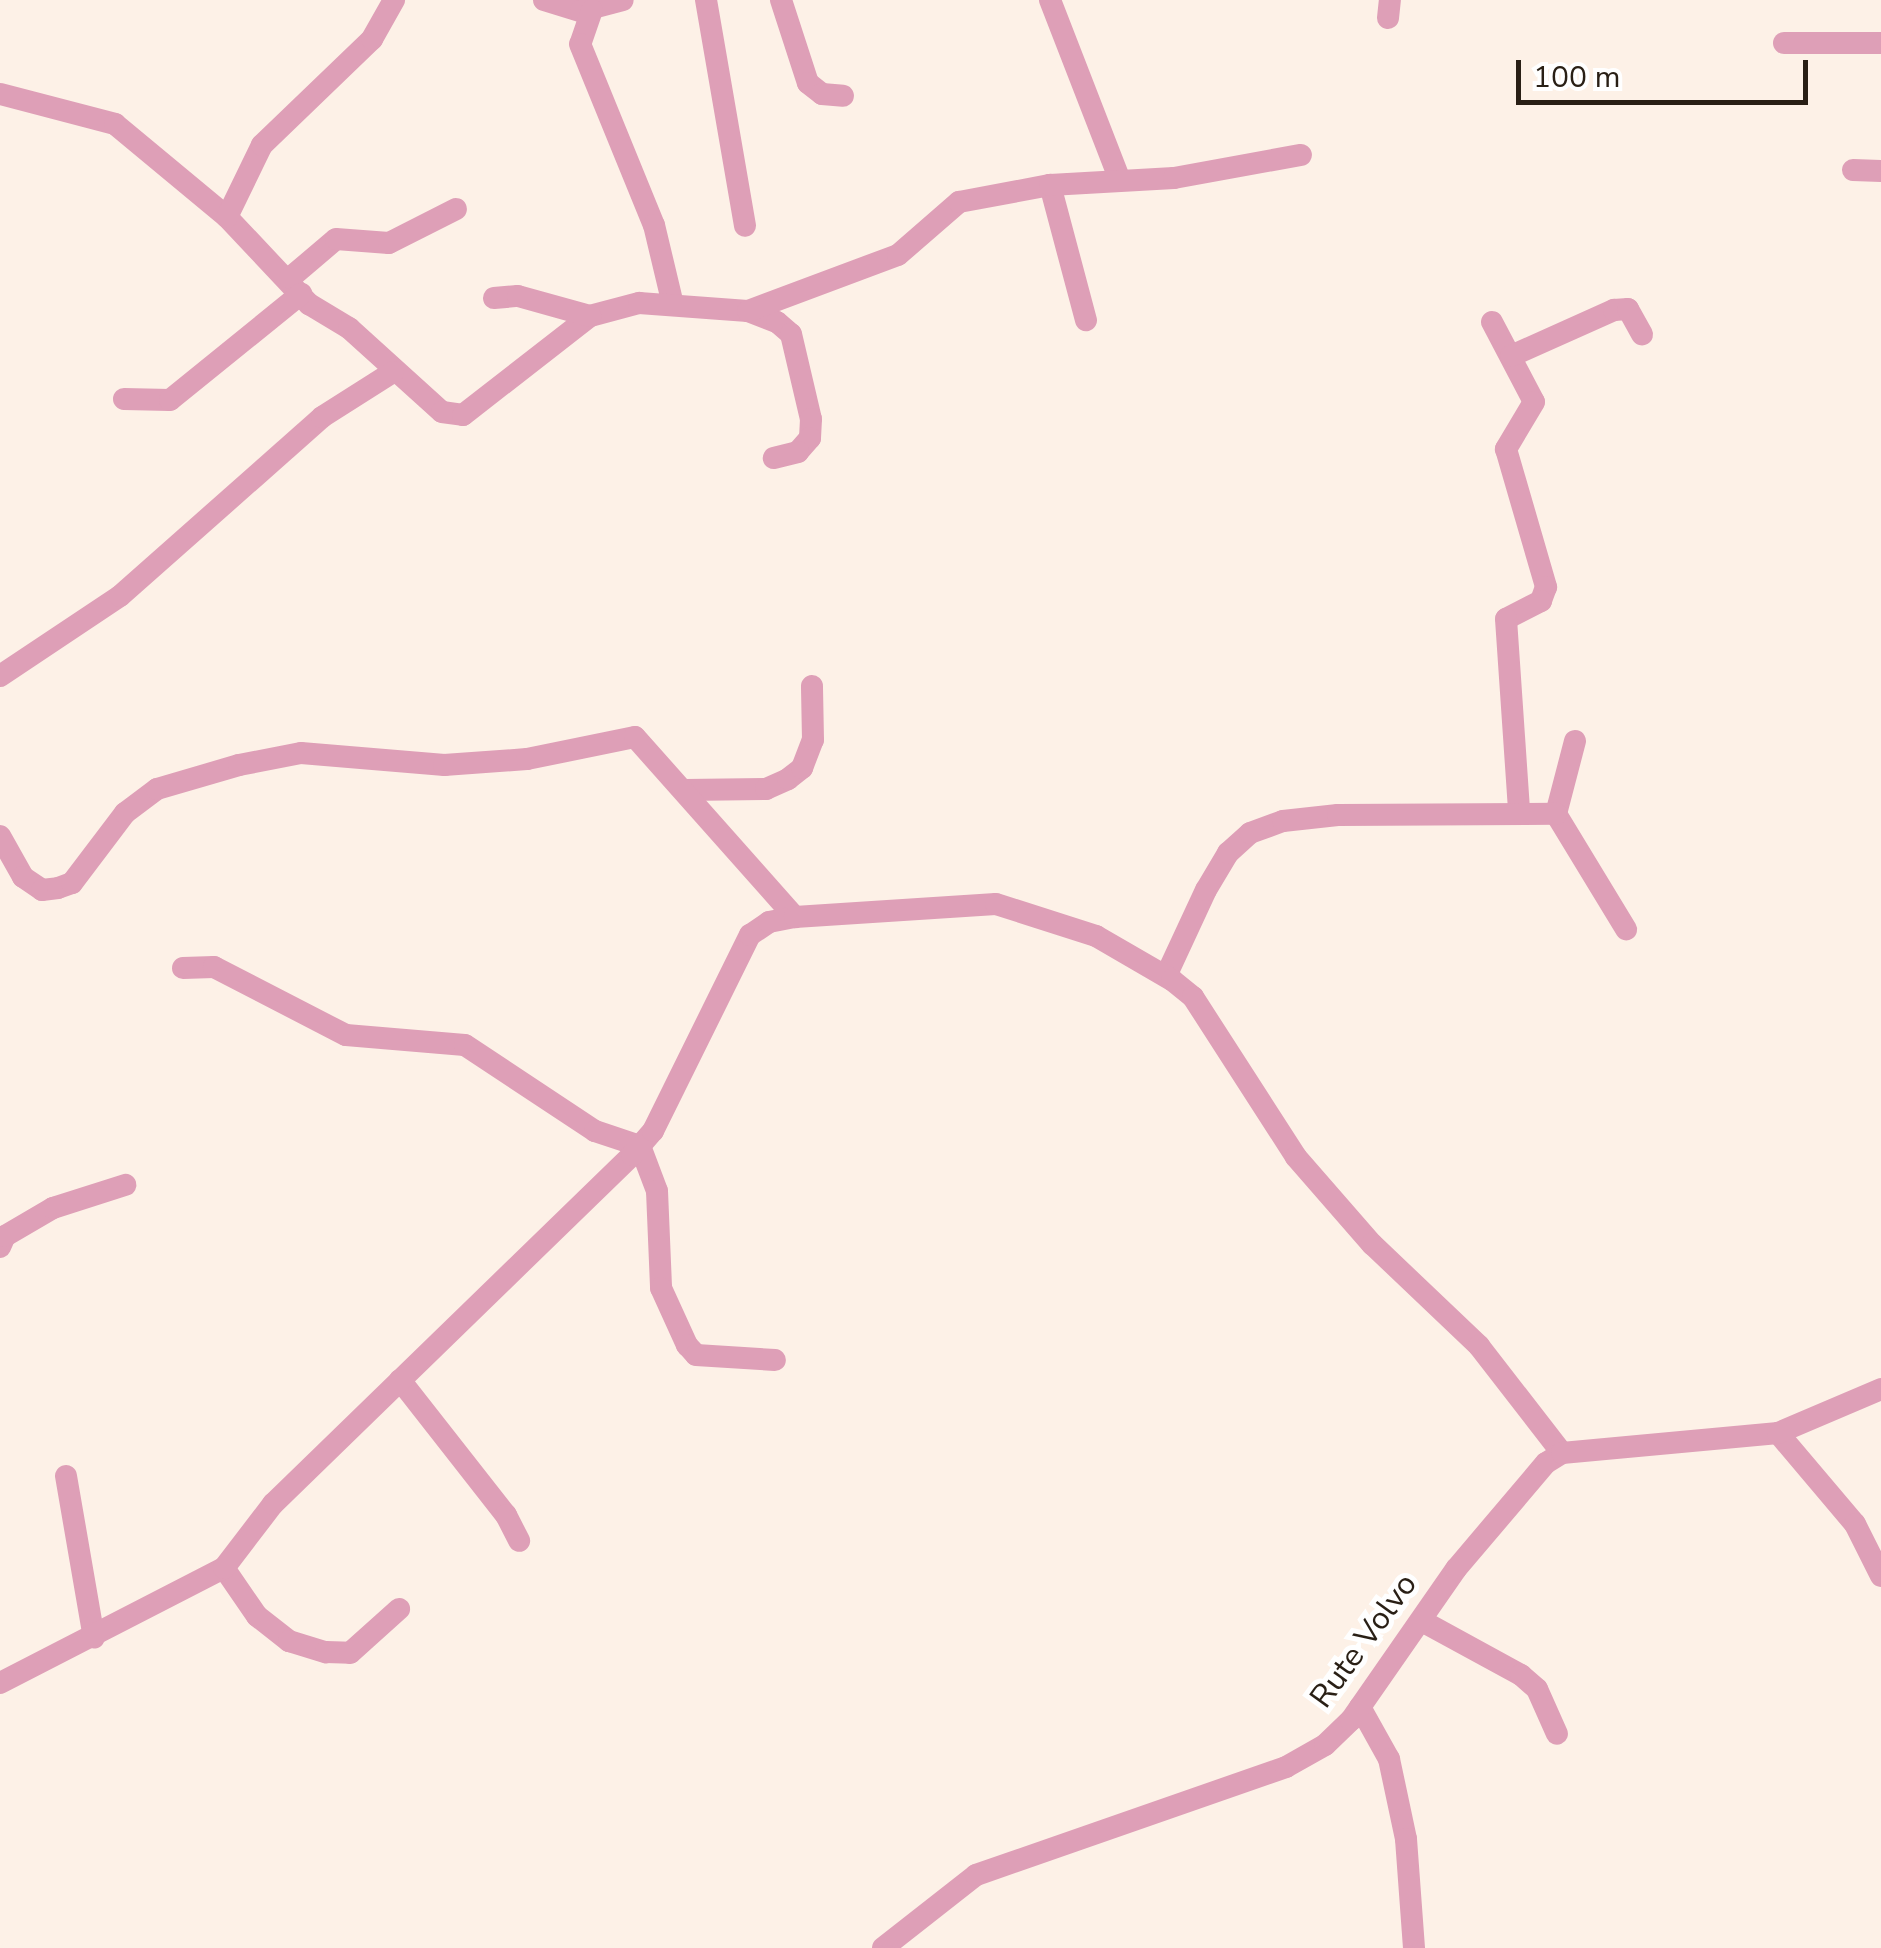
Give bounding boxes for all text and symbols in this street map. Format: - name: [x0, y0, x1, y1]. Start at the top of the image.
- scale bar: [1521, 40, 1814, 102]
- text: 100 m: [1533, 57, 1620, 98]
- street label: Rute Volvo: [1302, 1566, 1426, 1716]

